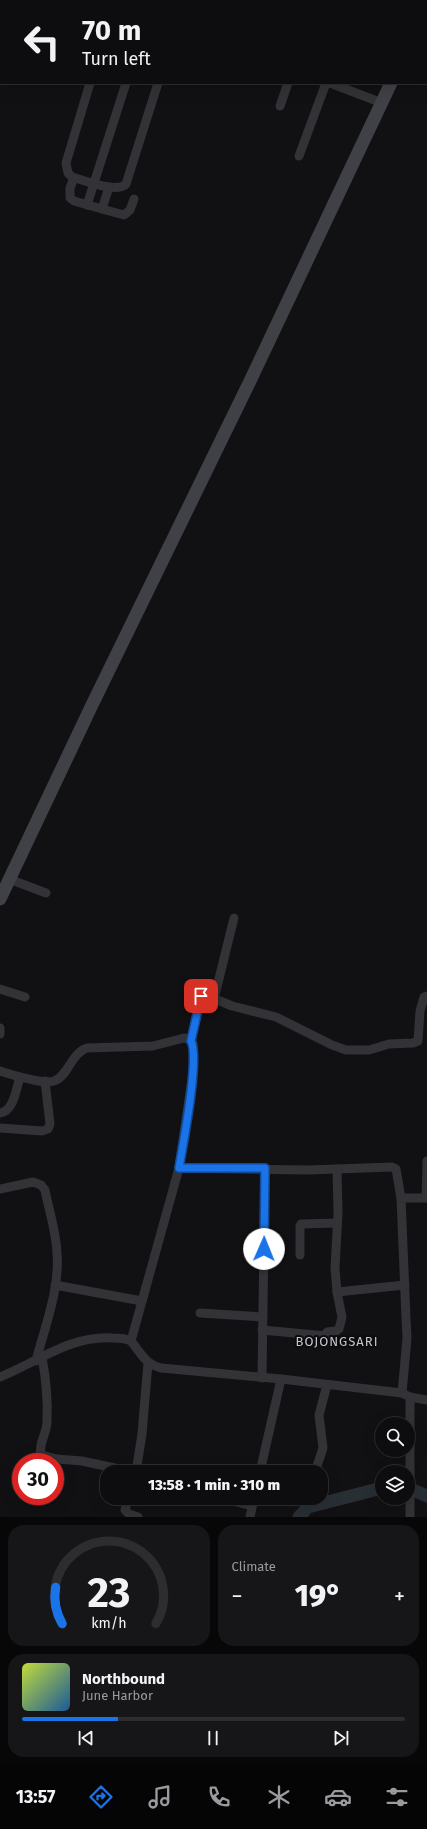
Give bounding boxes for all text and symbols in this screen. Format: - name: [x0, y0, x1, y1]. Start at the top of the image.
- text: 70 m: [82, 14, 141, 47]
- icon: left: [16, 16, 68, 68]
- text: Turn left: [82, 48, 151, 70]
- pin: [184, 979, 218, 1013]
- icon: arrive: [190, 985, 212, 1007]
- position arrow: [243, 1228, 285, 1270]
- district label: BOJONGSARI: [296, 1334, 379, 1349]
- map controls: [375, 1417, 415, 1505]
- button: search: [375, 1417, 415, 1457]
- speed limit sign: 30: [12, 1453, 64, 1505]
- button: layers: [375, 1465, 415, 1505]
- text: 13:58 · 1 min · 310 m: [148, 1476, 280, 1494]
- text: Climate: [232, 1559, 276, 1574]
- text: 23: [87, 1567, 130, 1617]
- text: 19°: [295, 1578, 342, 1614]
- text: −: [232, 1583, 243, 1610]
- text: +: [394, 1583, 405, 1610]
- text: km/h: [91, 1614, 126, 1631]
- text: Northbound: [82, 1670, 165, 1688]
- text: June Harbor: [82, 1688, 153, 1703]
- icon: previous: [75, 1727, 97, 1749]
- icon: pause: [202, 1727, 224, 1749]
- icon: next: [330, 1727, 352, 1749]
- icon: directions: [87, 1783, 115, 1811]
- icon: music: [146, 1783, 174, 1811]
- icon: phone: [205, 1783, 233, 1811]
- icon: climate: [265, 1783, 293, 1811]
- icon: car: [324, 1783, 352, 1811]
- icon: filters: [383, 1783, 411, 1811]
- text: 13:57: [16, 1786, 55, 1808]

